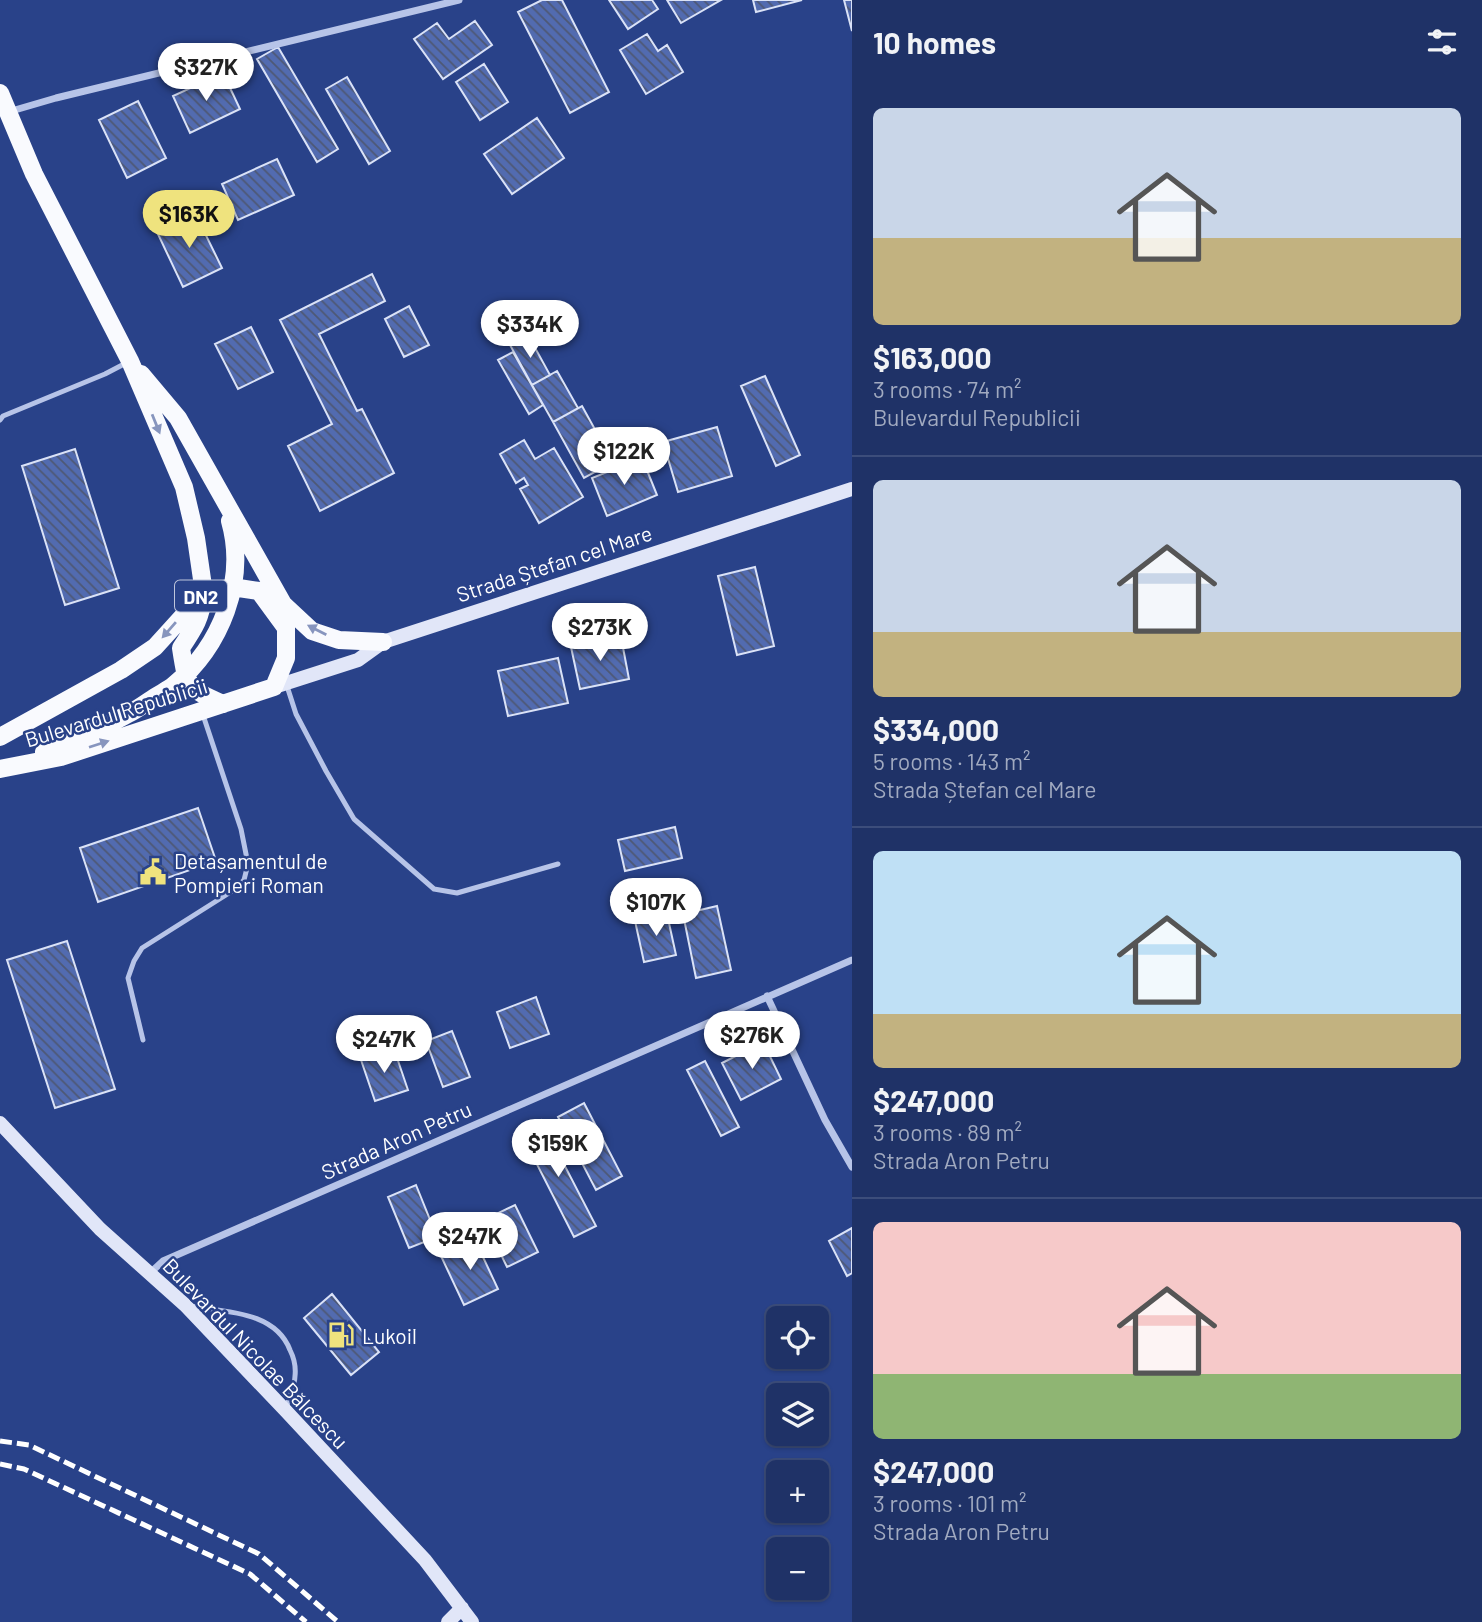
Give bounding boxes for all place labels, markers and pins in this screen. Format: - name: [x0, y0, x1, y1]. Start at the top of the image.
- pin: $327K: [157, 43, 255, 103]
- pin: $163K: [140, 190, 238, 250]
- pin: $334K: [481, 300, 579, 360]
- pin: $122K: [575, 428, 673, 487]
- pin: $273K: [551, 604, 649, 663]
- place label: Detașamentul de Pompieri Roman: [174, 848, 328, 897]
- public building icon: Detașamentul de Pompieri Roman: [138, 857, 168, 887]
- pin: $107K: [607, 878, 705, 938]
- pin: $276K: [703, 1012, 801, 1071]
- pin: $247K: [335, 1016, 433, 1075]
- pin: $159K: [509, 1120, 607, 1179]
- pin: $247K: [421, 1212, 519, 1272]
- fuel station icon: Lukoil: [326, 1320, 356, 1350]
- place label: Lukoil: [362, 1323, 417, 1348]

